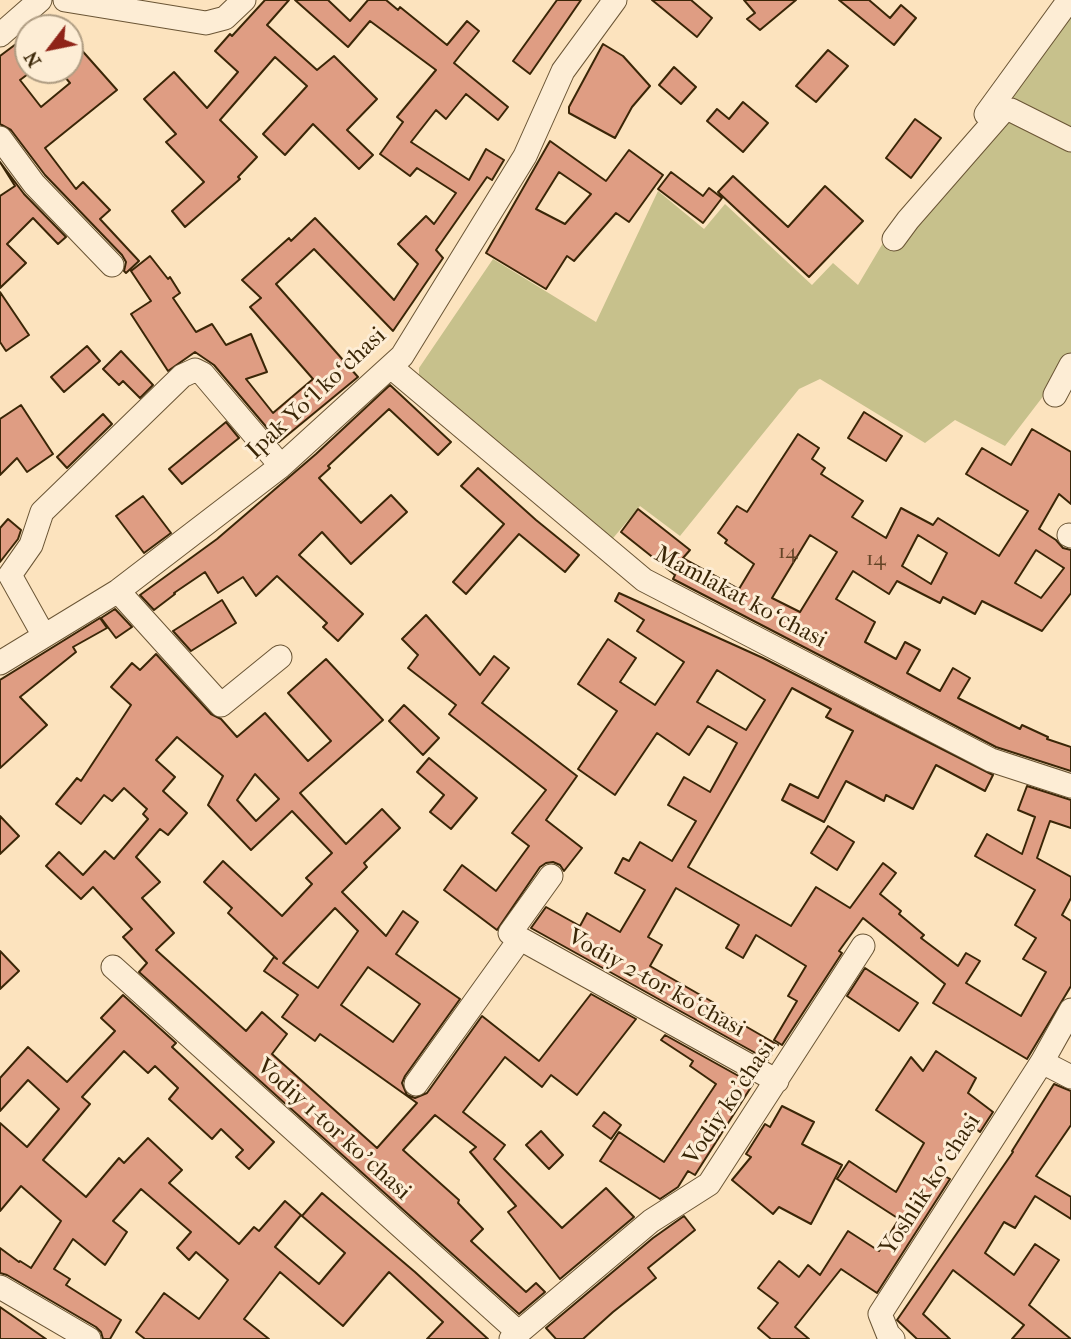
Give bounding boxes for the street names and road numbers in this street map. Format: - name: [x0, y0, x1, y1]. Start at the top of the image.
- street label: Ipak Yoʻl koʻchasi: [241, 322, 393, 466]
- street label: Mamlakat koʻchasi: [649, 540, 831, 656]
- street label: Vodiy 2-tor ko‘chasi: [562, 923, 750, 1045]
- street label: Vodiy ko'chasi: [678, 1035, 782, 1171]
- street label: Vodiy 1-tor koʼchasi: [250, 1053, 416, 1207]
- street label: Yoshlik koʻchasi: [875, 1109, 987, 1261]

